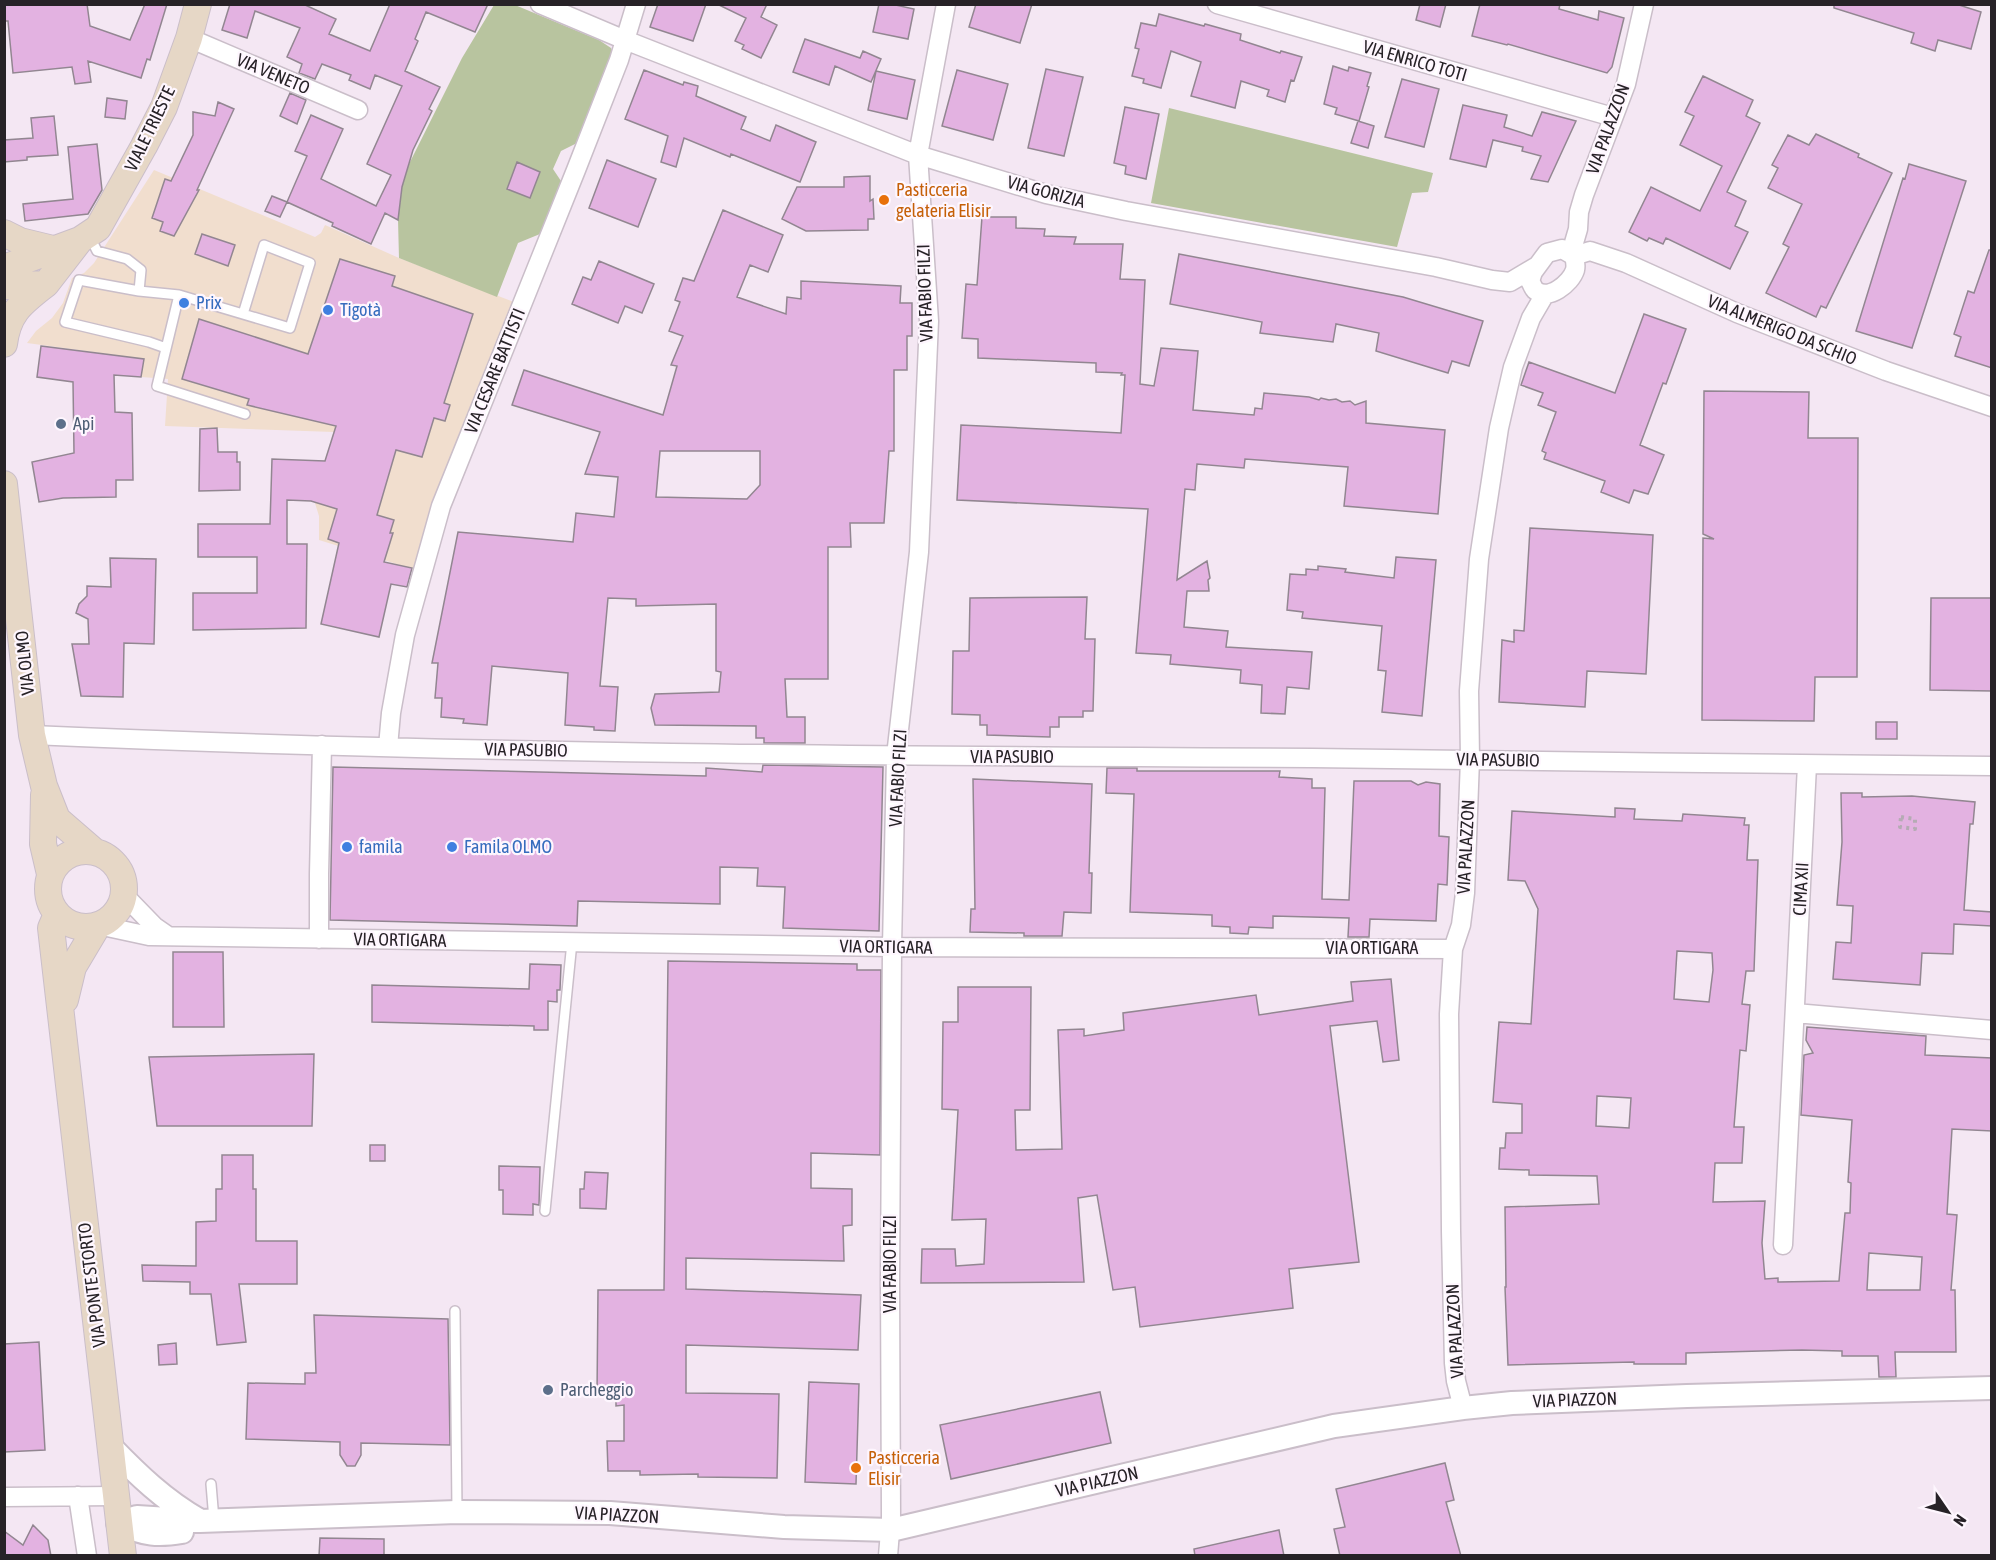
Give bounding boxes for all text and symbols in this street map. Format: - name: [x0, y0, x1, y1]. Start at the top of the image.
- street label: VIA ENRICO TOTI: [1361, 36, 1470, 85]
- street label: VIA VENETO: [233, 49, 313, 98]
- street label: VIA PALAZZON: [1581, 81, 1634, 177]
- street label: VIALE TRIESTE: [120, 83, 179, 175]
- street label: VIA GORIZIA: [1005, 171, 1088, 212]
- place label: Pasticceria gelateria Elisir: [896, 179, 991, 221]
- marker: Pasticceria gelateria Elisir: [877, 193, 891, 207]
- street label: VIA FABIO FILZI: [912, 244, 937, 342]
- street label: VIA ALMERIGO DA SCHIO: [1705, 290, 1860, 369]
- place label: Prix: [196, 292, 222, 313]
- marker: Prix: [177, 296, 191, 310]
- place label: Tigotà: [340, 299, 381, 320]
- marker: Tigotà: [321, 303, 335, 317]
- street label: VIA CESARE BATTISTI: [460, 305, 529, 436]
- place label: Api: [73, 413, 95, 434]
- marker: Api: [54, 417, 68, 431]
- street label: VIA OLMO: [11, 630, 38, 696]
- street label: VIA FABIO FILZI: [884, 728, 911, 827]
- street label: VIA PASUBIO: [484, 738, 568, 761]
- street label: VIA PASUBIO: [970, 746, 1054, 767]
- street label: VIA PASUBIO: [1456, 748, 1540, 771]
- street label: VIA PALAZZON: [1453, 799, 1478, 895]
- place label: famila: [359, 836, 403, 857]
- place label: Famila OLMO: [464, 836, 552, 857]
- marker: famila: [340, 840, 354, 854]
- marker: Famila OLMO: [445, 840, 459, 854]
- street label: CIMA XII: [1789, 862, 1812, 916]
- street label: VIA ORTIGARA: [353, 928, 447, 951]
- street label: VIA ORTIGARA: [839, 935, 933, 958]
- street label: VIA ORTIGARA: [1326, 937, 1419, 958]
- street label: VIA FABIO FILZI: [879, 1215, 900, 1313]
- street label: VIA PONTE STORTO: [73, 1222, 110, 1349]
- street label: VIA PALAZZON: [1442, 1283, 1467, 1379]
- place label: Parcheggio: [560, 1379, 633, 1400]
- marker: Parcheggio: [541, 1383, 555, 1397]
- street label: VIA PIAZZON: [1533, 1388, 1617, 1411]
- place label: Pasticceria Elisir: [868, 1447, 940, 1489]
- marker: Pasticceria Elisir: [849, 1461, 863, 1475]
- street label: VIA PIAZZON: [1053, 1462, 1140, 1501]
- north arrow: [1918, 1482, 1978, 1542]
- street label: VIA PIAZZON: [574, 1502, 660, 1527]
- text: N: [1950, 1512, 1970, 1530]

